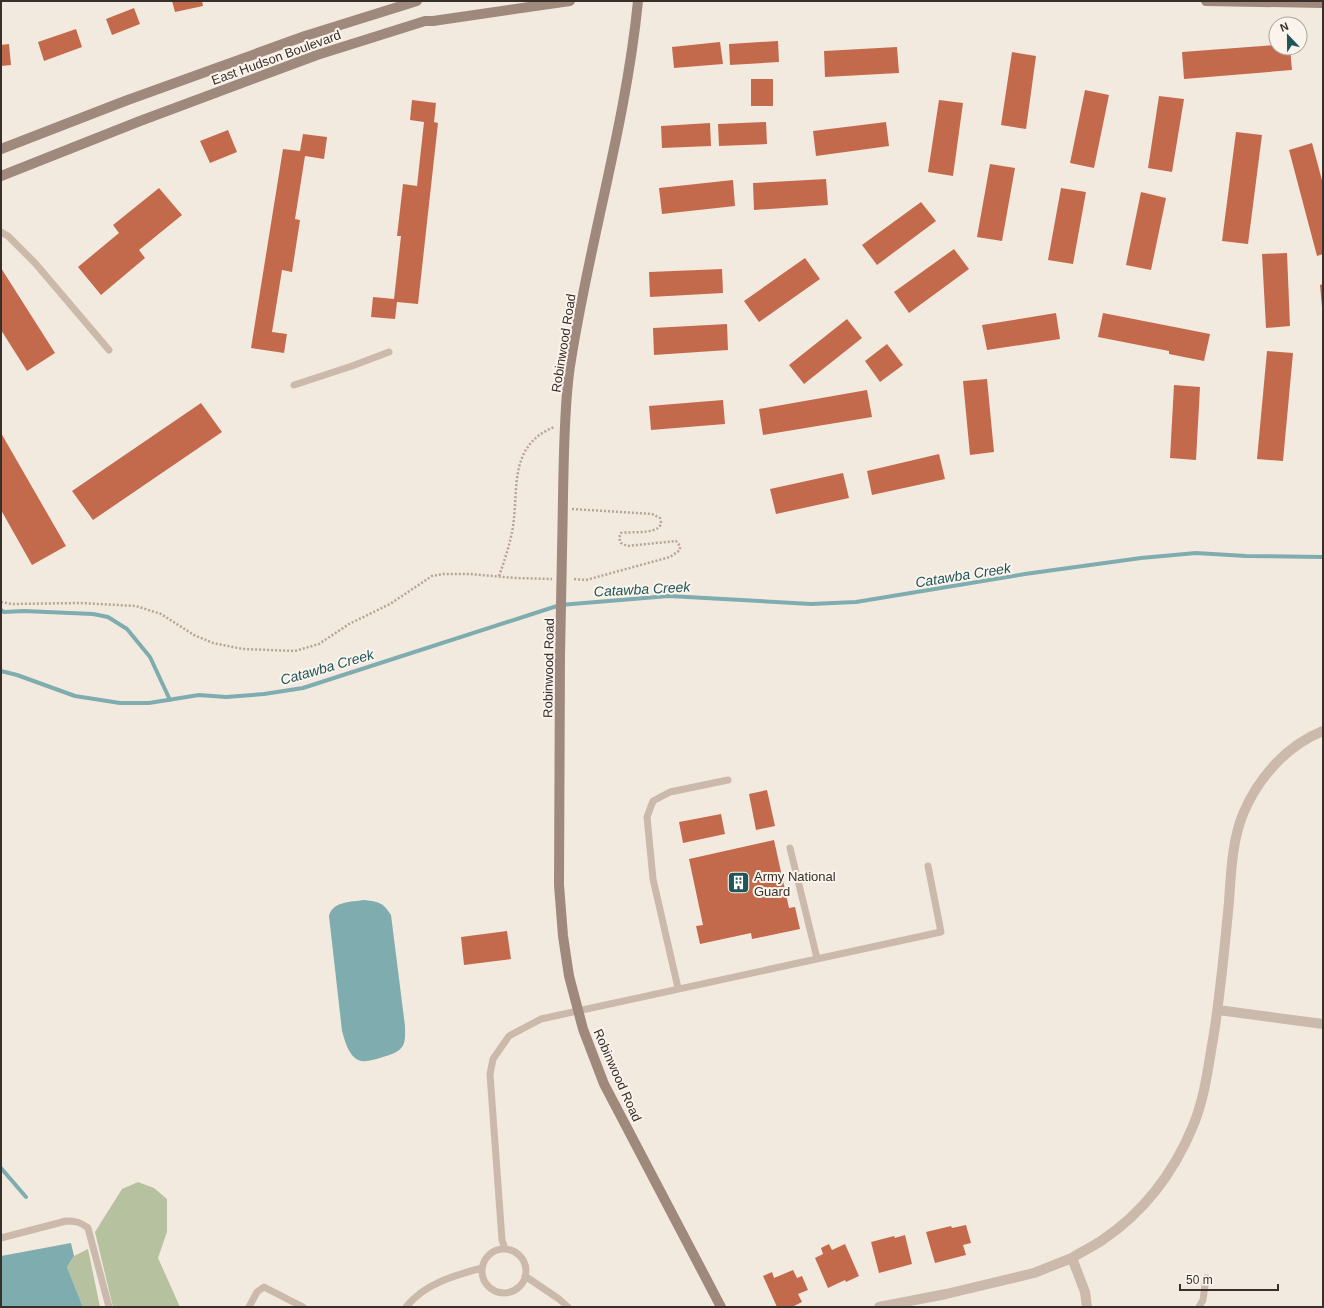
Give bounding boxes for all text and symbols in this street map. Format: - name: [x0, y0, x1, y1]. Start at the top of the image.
- north arrow: [1268, 16, 1308, 56]
- text: N: [1278, 20, 1290, 34]
- street label: East Hudson Boulevard: [209, 27, 343, 88]
- street label: Robinwood Road: [548, 293, 579, 394]
- water label: Catawba Creek: [914, 559, 1013, 590]
- water label: Catawba Creek: [593, 578, 692, 600]
- street label: Robinwood Road: [540, 618, 557, 718]
- water label: Catawba Creek: [278, 646, 377, 688]
- place label: Army National Guard: [754, 869, 836, 899]
- building icon: Army National Guard: [726, 870, 752, 896]
- street label: Robinwood Road: [590, 1027, 645, 1124]
- scale bar: [1180, 1266, 1278, 1292]
- text: 50 m: [1186, 1273, 1213, 1287]

